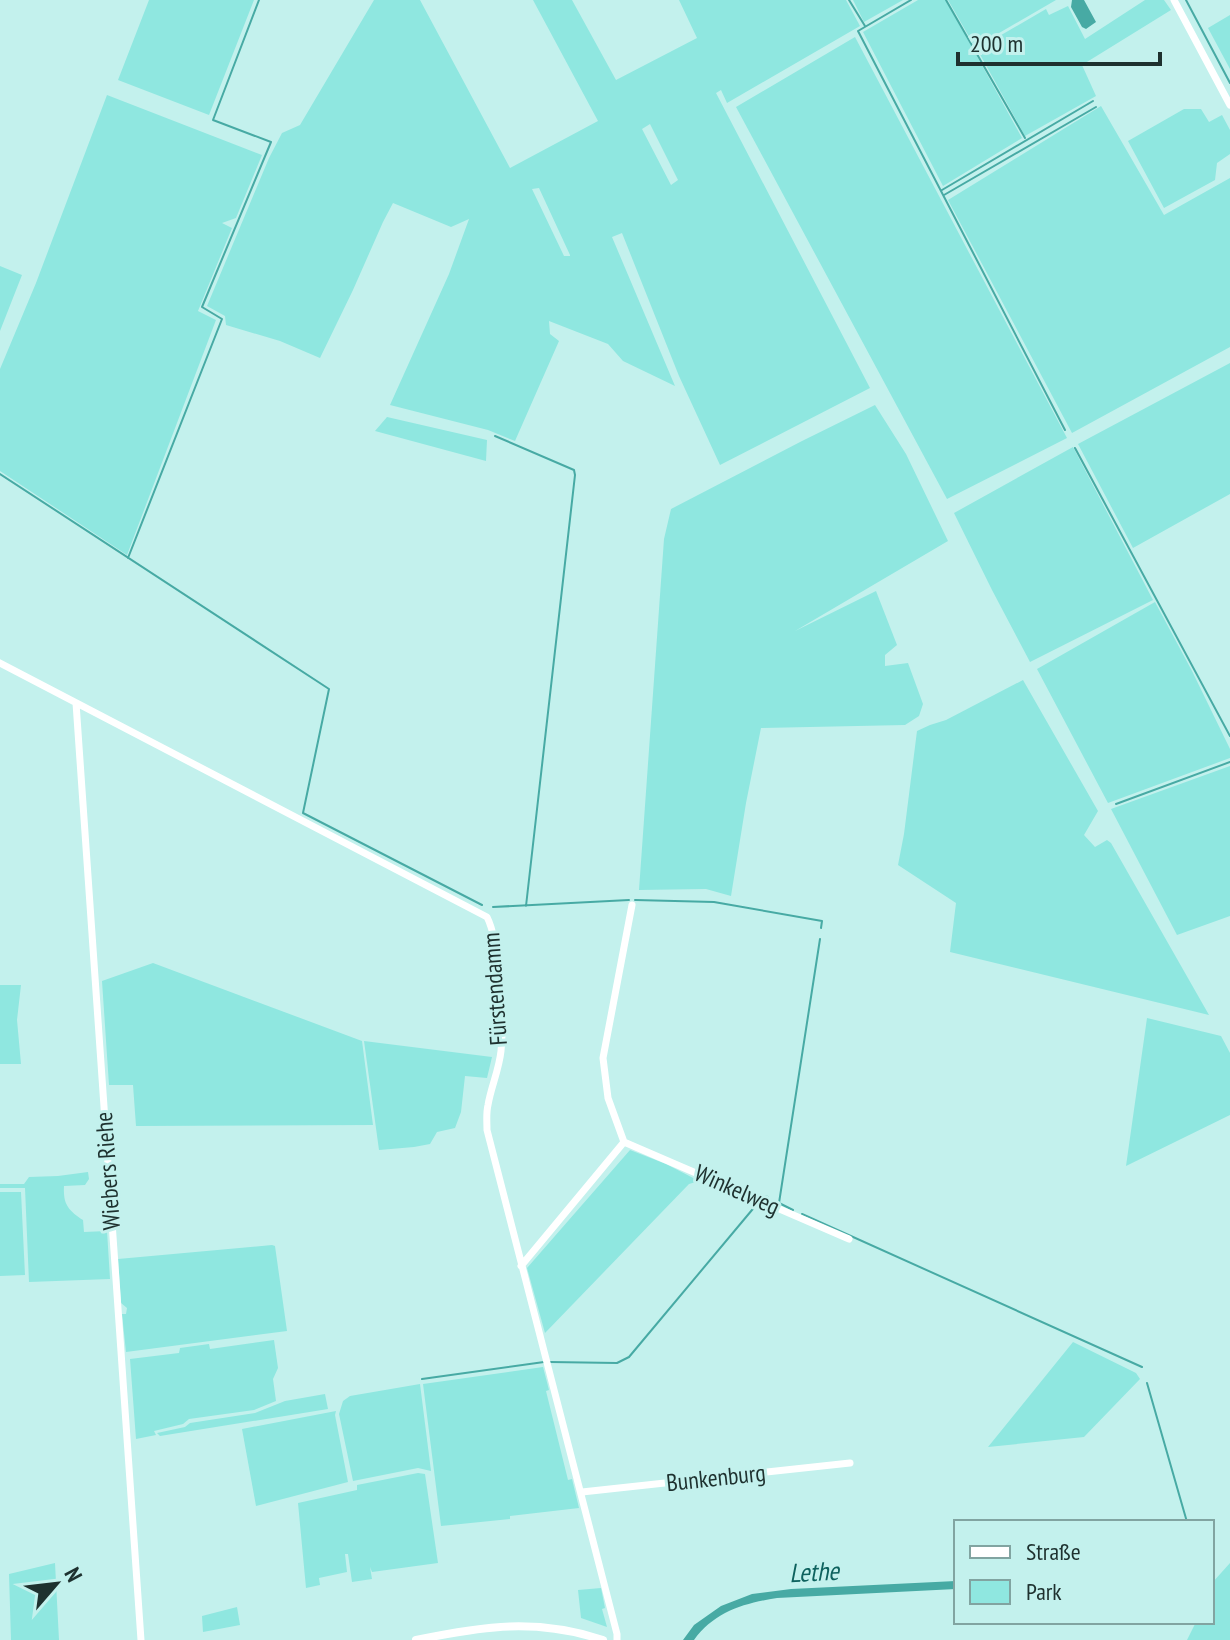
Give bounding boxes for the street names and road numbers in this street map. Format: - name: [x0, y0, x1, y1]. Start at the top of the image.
- street label: Fürstendamm: [475, 932, 514, 1047]
- street label: Wiebers Riehe: [88, 1111, 127, 1231]
- street label: Winkelweg: [690, 1157, 785, 1222]
- street label: Bunkenburg: [665, 1457, 767, 1498]

